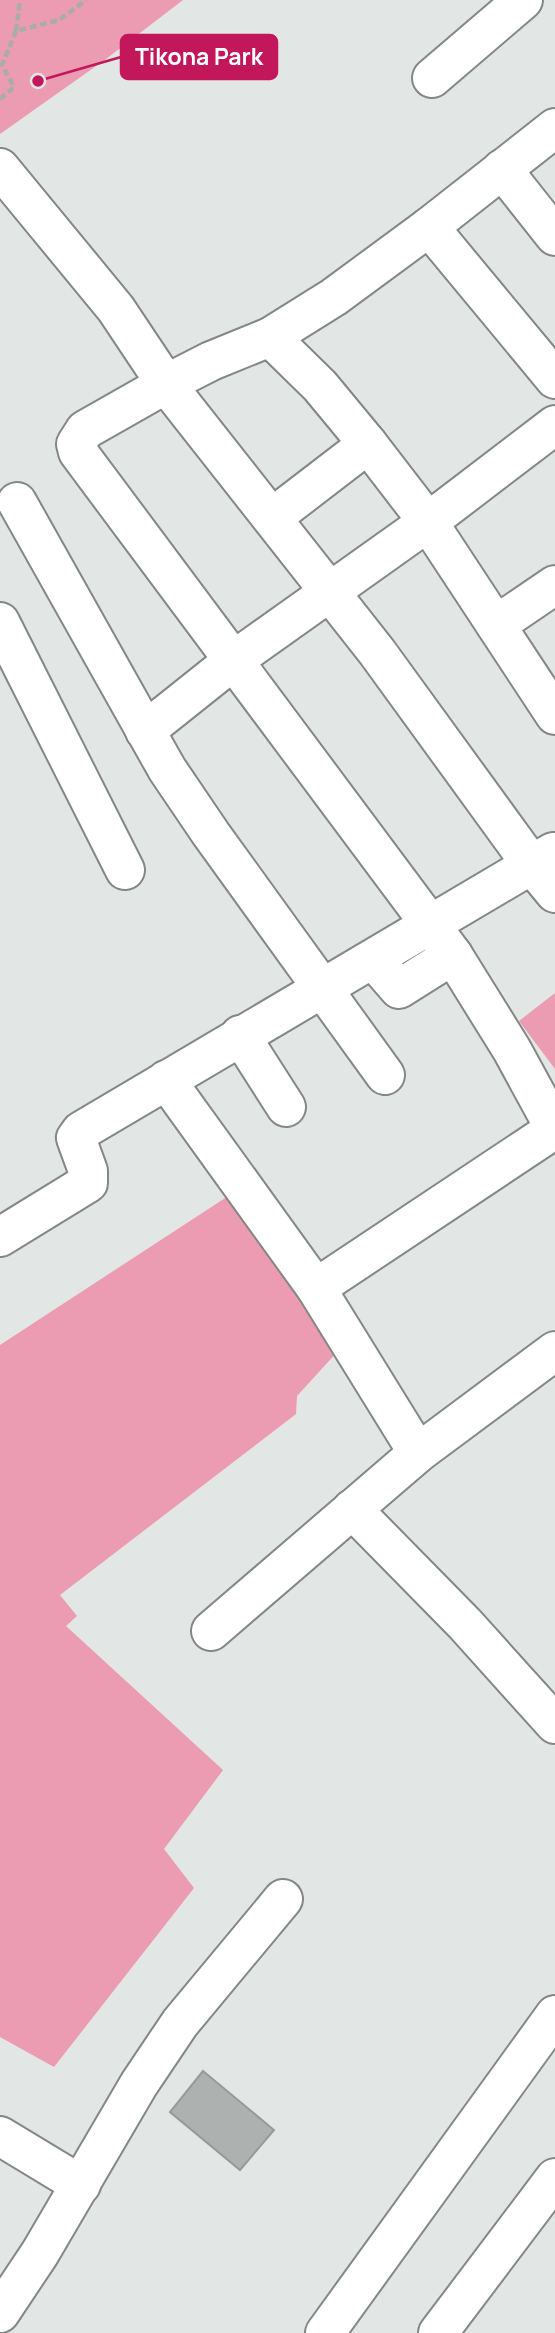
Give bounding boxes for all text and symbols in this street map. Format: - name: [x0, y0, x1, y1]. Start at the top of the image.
- callout: Tikona Park: [121, 35, 277, 79]
- text: Tikona Park: [135, 40, 264, 72]

